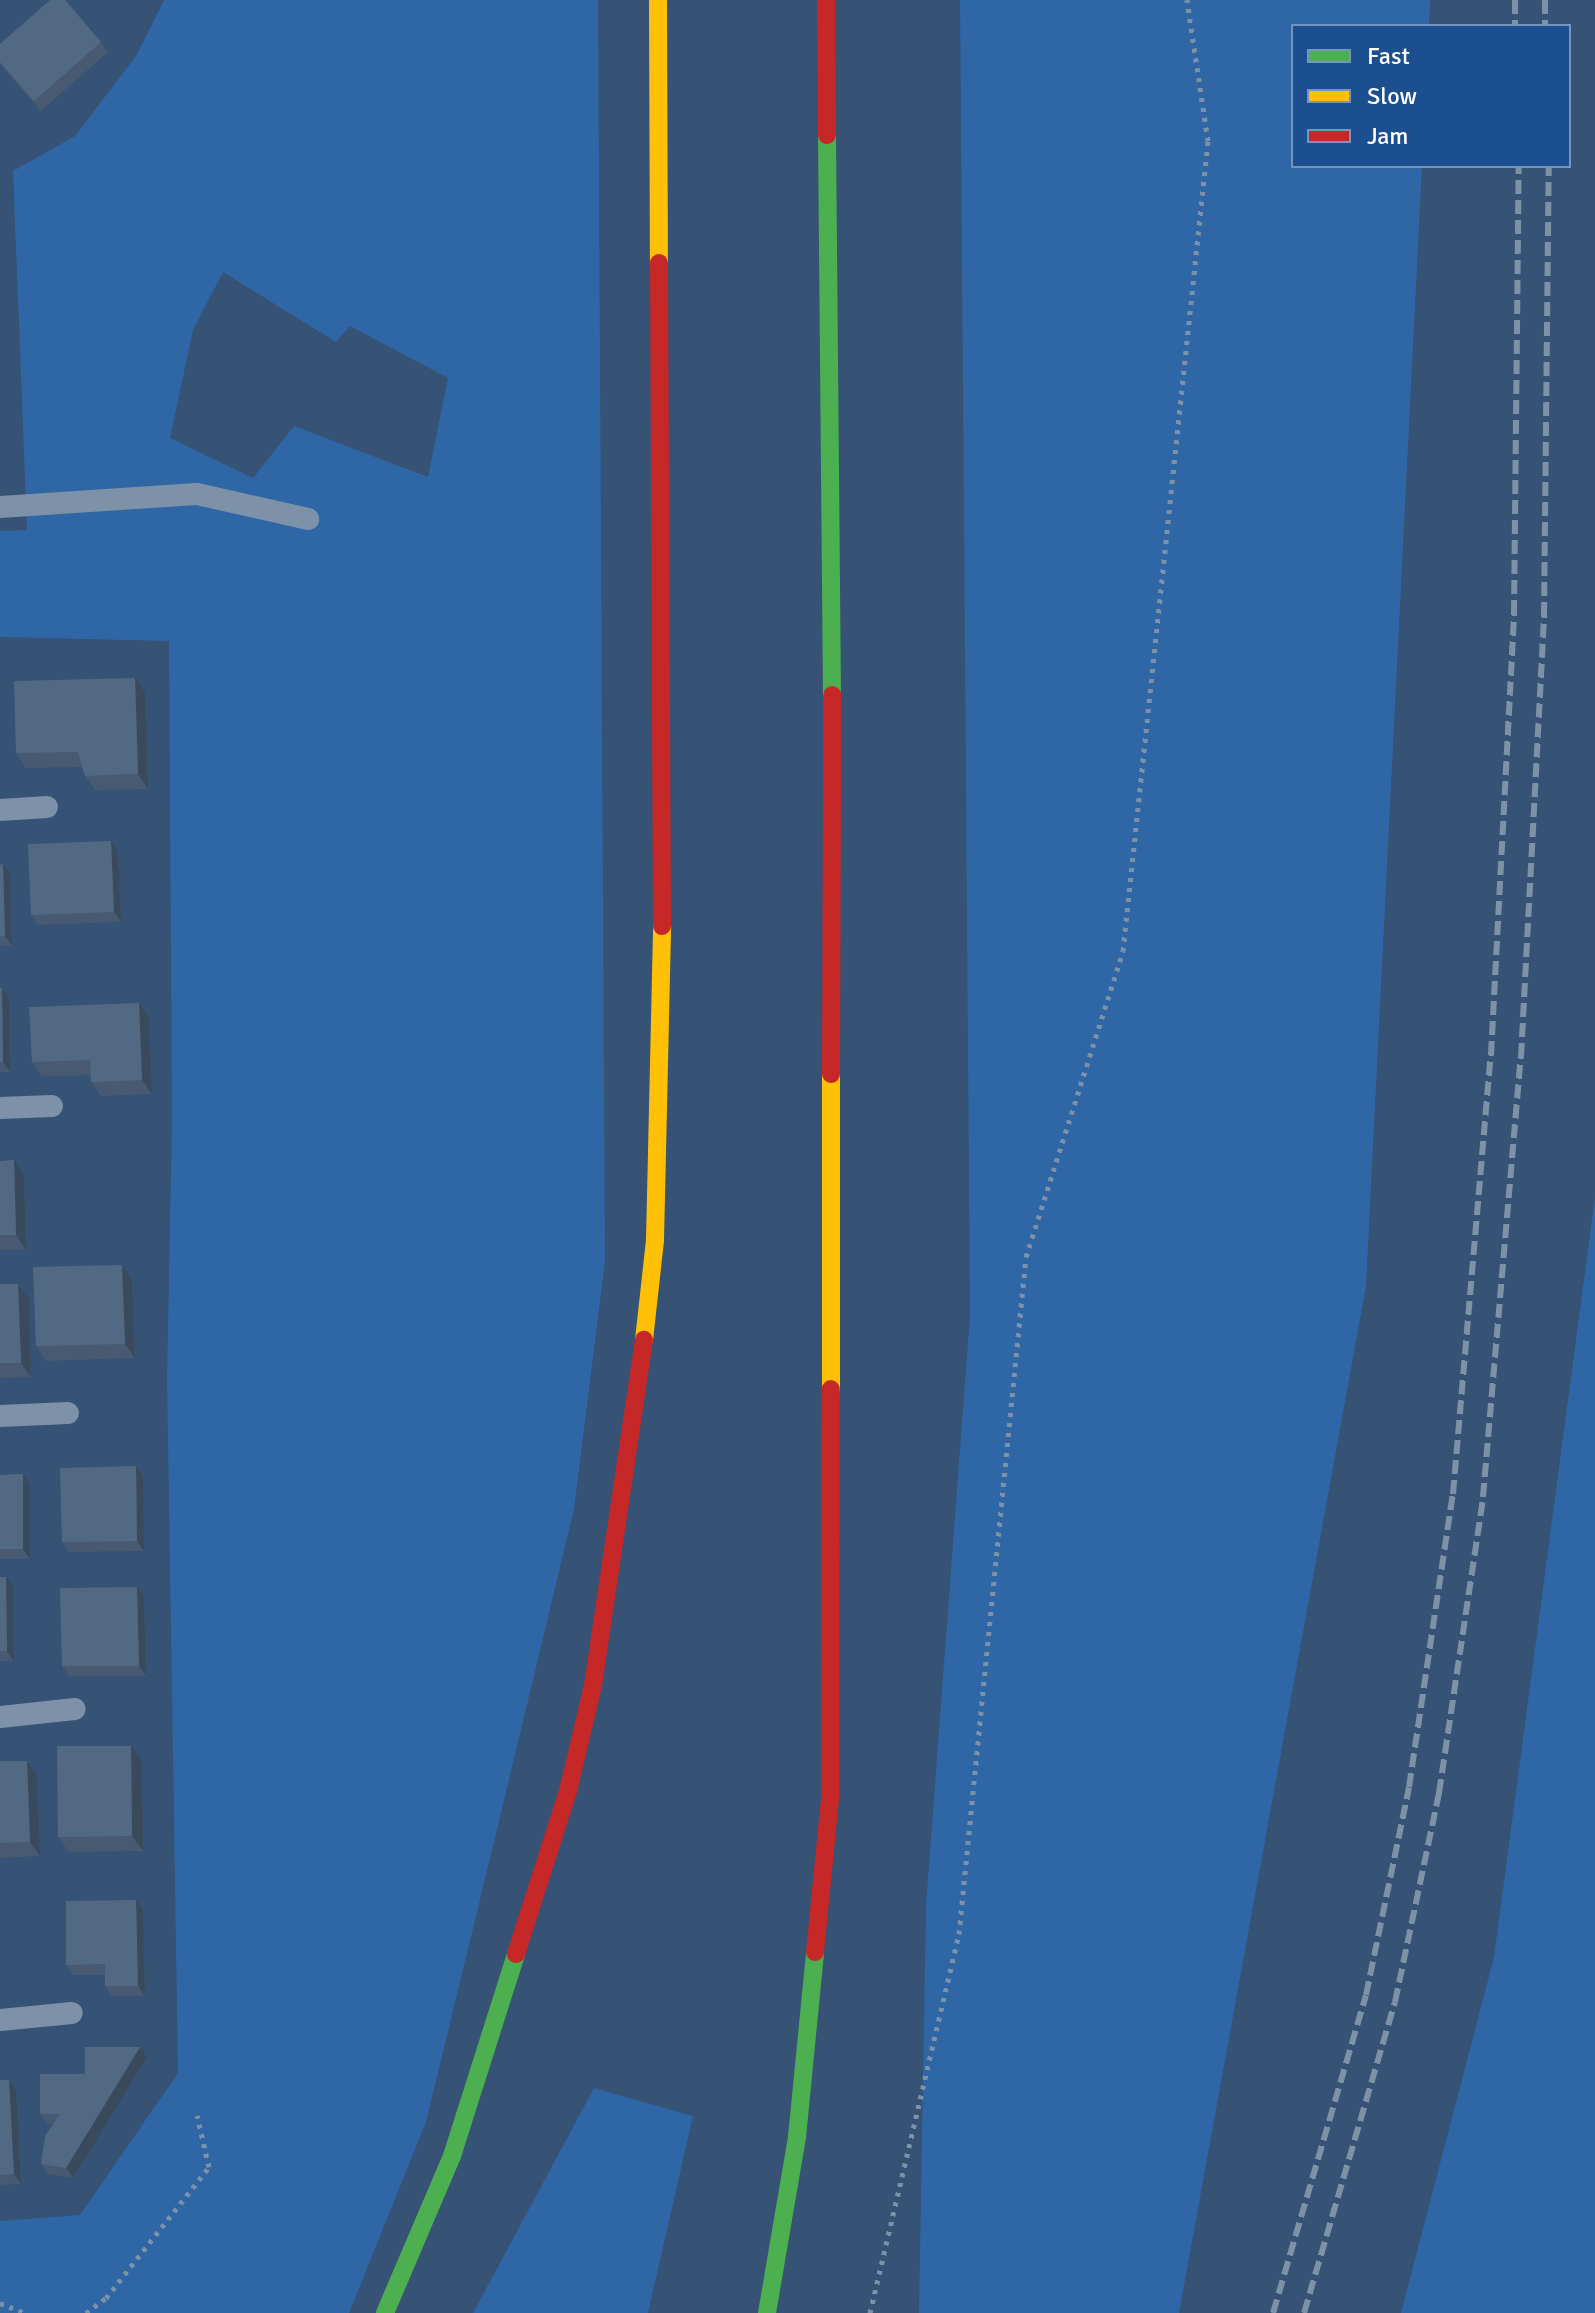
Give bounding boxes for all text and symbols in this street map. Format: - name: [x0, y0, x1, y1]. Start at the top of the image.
- legend: [1291, 24, 1571, 168]
- text: Fast: [1367, 41, 1410, 71]
- text: Slow: [1367, 81, 1417, 111]
- text: Jam: [1367, 121, 1408, 151]

